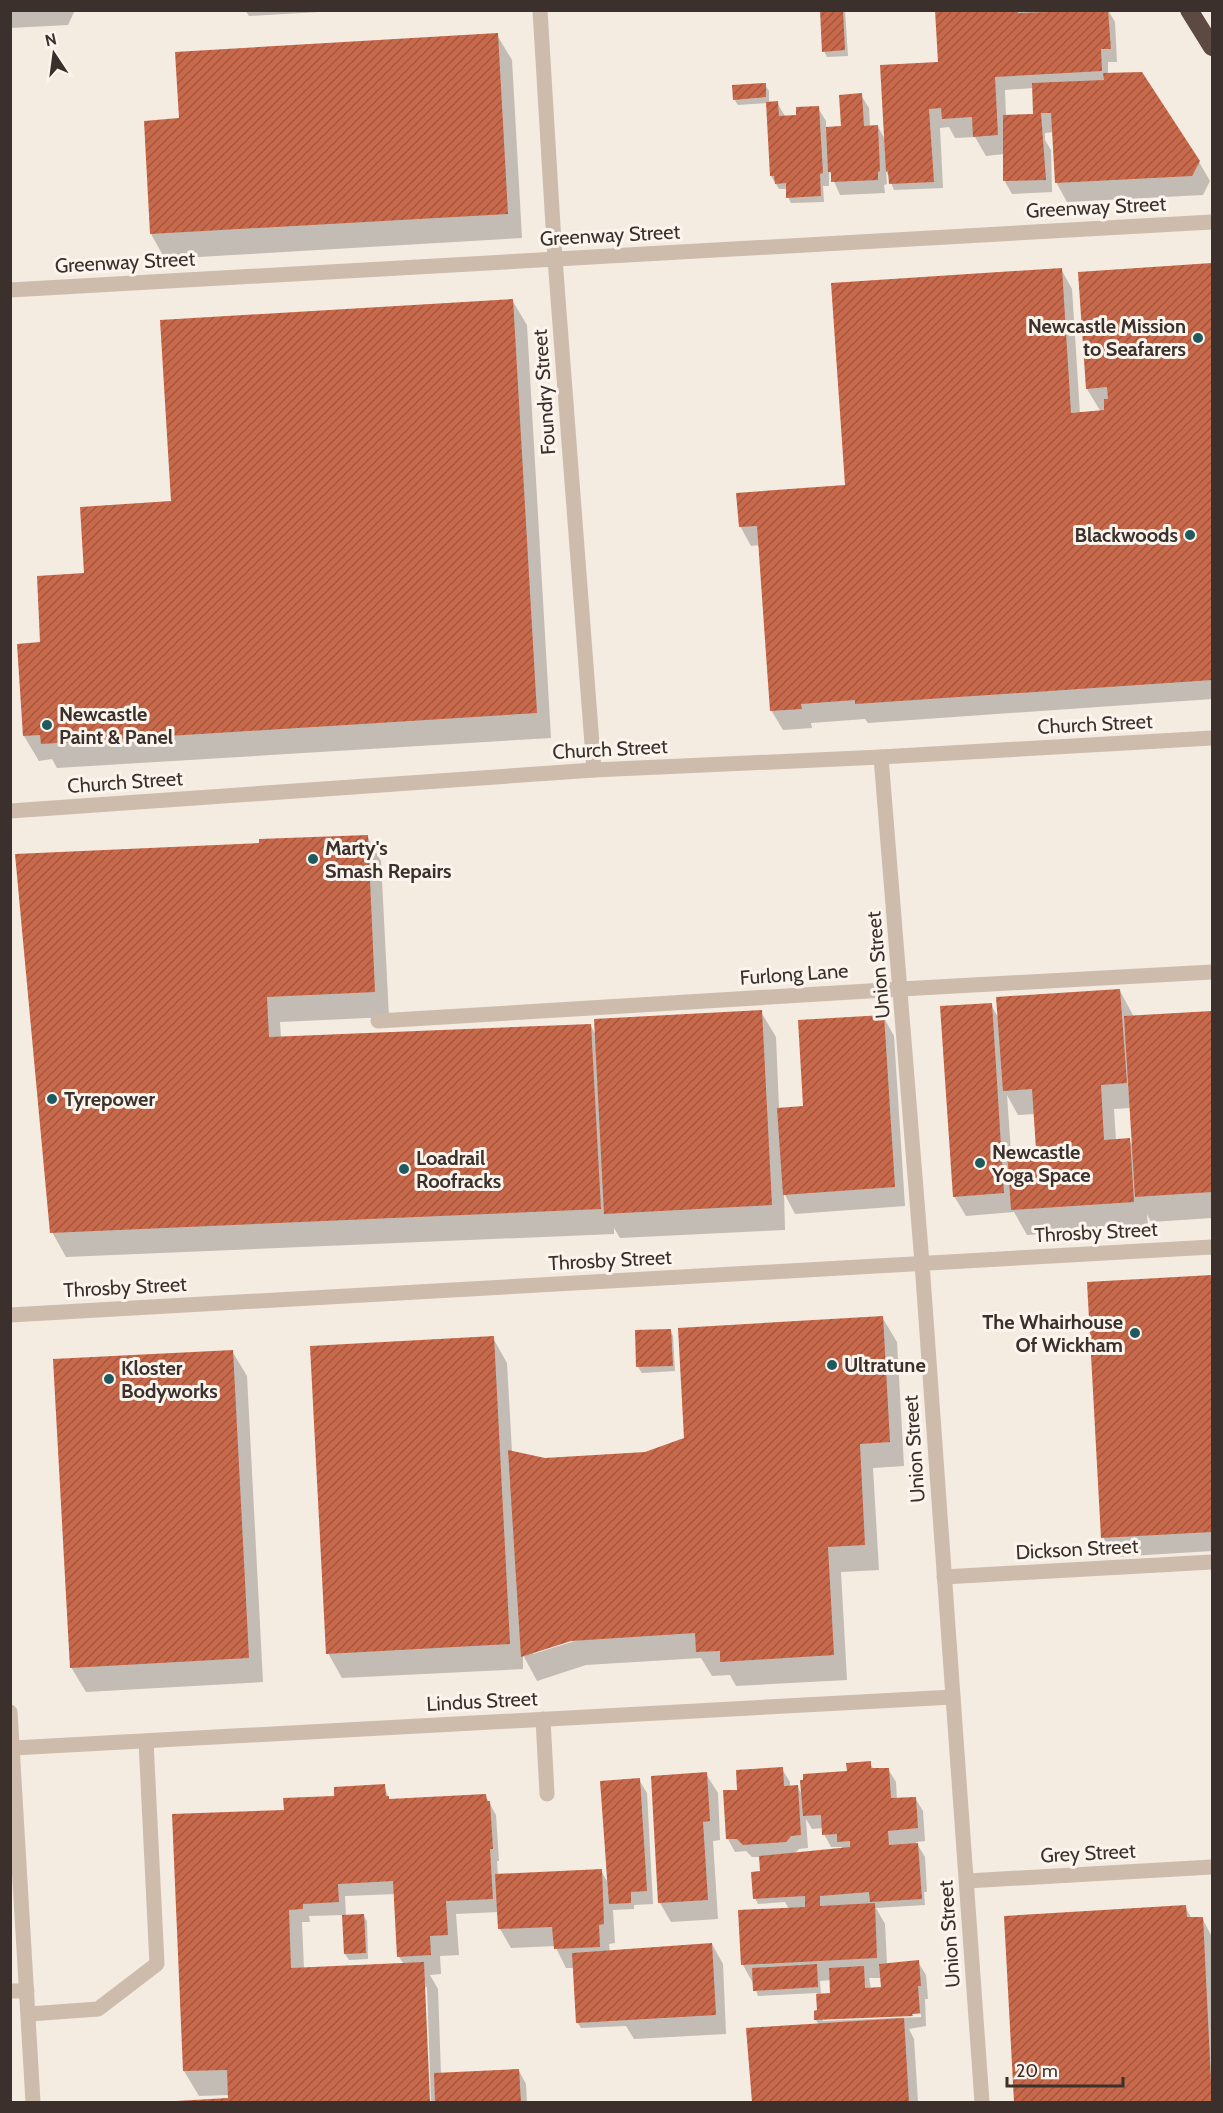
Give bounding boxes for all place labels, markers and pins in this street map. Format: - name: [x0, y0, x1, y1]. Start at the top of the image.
- place label: Newcastle Mission to Seafarers: [1028, 314, 1186, 361]
- marker: Newcastle Mission to Seafarers: [1191, 331, 1205, 345]
- place label: Blackwoods: [1075, 523, 1178, 547]
- marker: Blackwoods: [1183, 528, 1197, 542]
- place label: Newcastle Paint & Panel: [59, 702, 173, 749]
- marker: Newcastle Paint & Panel: [40, 718, 54, 732]
- place label: Marty's Smash Repairs: [325, 836, 452, 883]
- marker: Marty's Smash Repairs: [306, 852, 320, 866]
- place label: Tyrepower: [64, 1087, 155, 1111]
- marker: Tyrepower: [45, 1092, 59, 1106]
- place label: Newcastle Yoga Space: [991, 1140, 1091, 1187]
- place label: Loadrail Roofracks: [416, 1146, 501, 1193]
- marker: Newcastle Yoga Space: [973, 1156, 987, 1170]
- marker: Loadrail Roofracks: [397, 1162, 411, 1176]
- place label: The Whairhouse Of Wickham: [982, 1310, 1123, 1357]
- marker: The Whairhouse Of Wickham: [1128, 1326, 1142, 1340]
- place label: Ultratune: [844, 1353, 926, 1377]
- place label: Kloster Bodyworks: [121, 1356, 218, 1403]
- marker: Ultratune: [825, 1358, 839, 1372]
- marker: Kloster Bodyworks: [102, 1372, 116, 1386]

